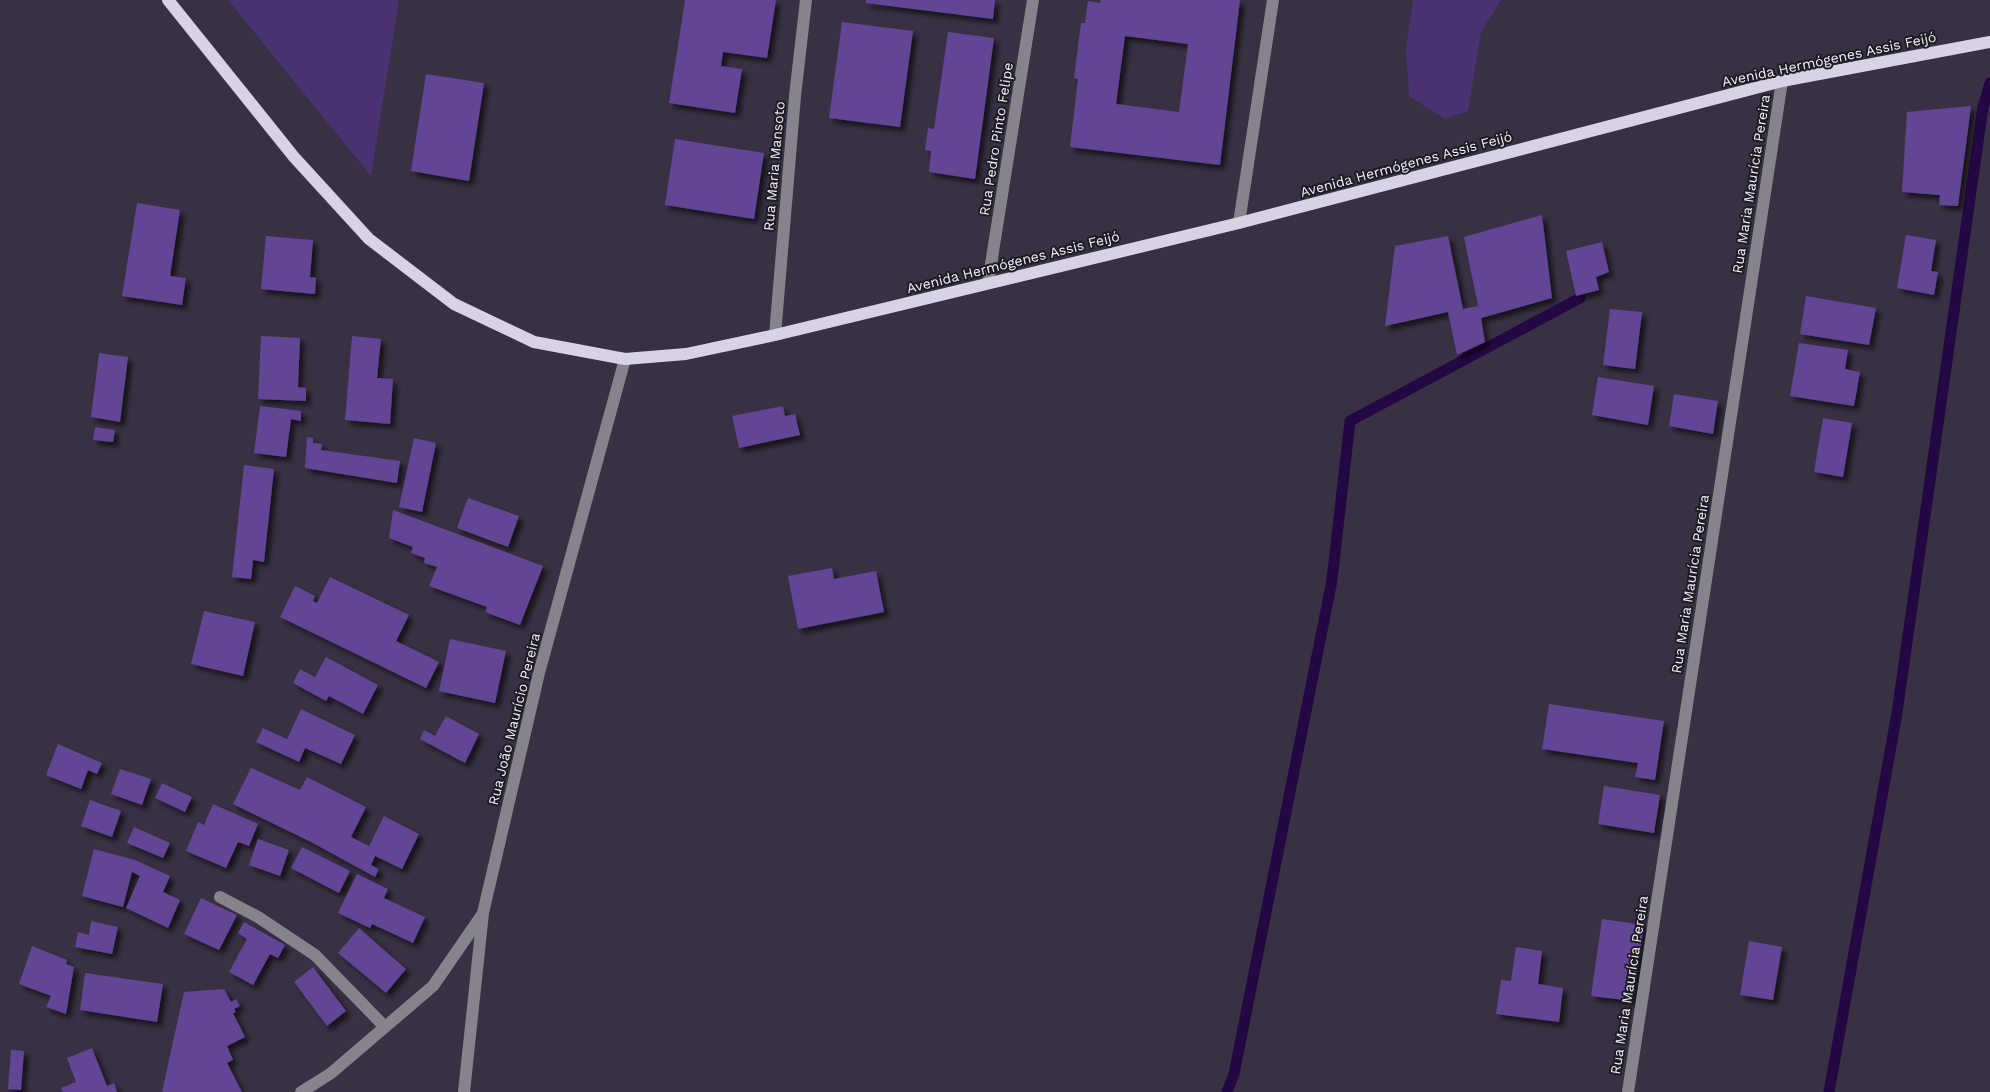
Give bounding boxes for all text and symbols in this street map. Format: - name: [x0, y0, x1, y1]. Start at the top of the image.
- street label: Avenida Hermógenes Assis Feijó: [1720, 28, 1938, 90]
- street label: Rua Pedro Pinto Felipe: [976, 61, 1016, 217]
- street label: Rua Maria Maurícia Pereira: [1729, 93, 1773, 275]
- street label: Rua Maria Mansoto: [760, 100, 788, 232]
- street label: Avenida Hermógenes Assis Feijó: [1298, 128, 1514, 200]
- street label: Avenida Hermógenes Assis Feijó: [905, 228, 1121, 296]
- street label: Rua Maria Maurícia Pereira: [1668, 493, 1712, 675]
- street label: Rua João Maurício Pereira: [485, 631, 543, 807]
- street label: Rua Maria Maurícia Pereira: [1607, 894, 1651, 1076]

